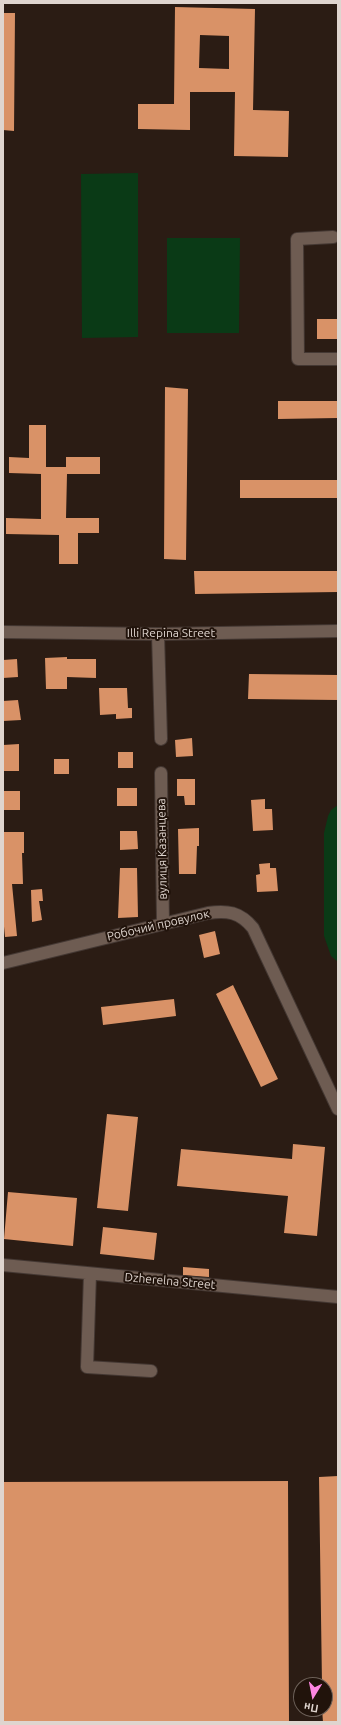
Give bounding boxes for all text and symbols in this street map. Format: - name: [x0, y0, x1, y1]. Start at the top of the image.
- street label: Illi Repina Street: [127, 626, 215, 640]
- street label: вулиця Казанцева: [154, 798, 170, 900]
- street label: Робочий провулок: [105, 906, 211, 944]
- street label: Dzherelna Street: [124, 1270, 216, 1292]
- north arrow: [293, 1677, 333, 1717]
- text: Пн: [303, 1701, 319, 1715]

